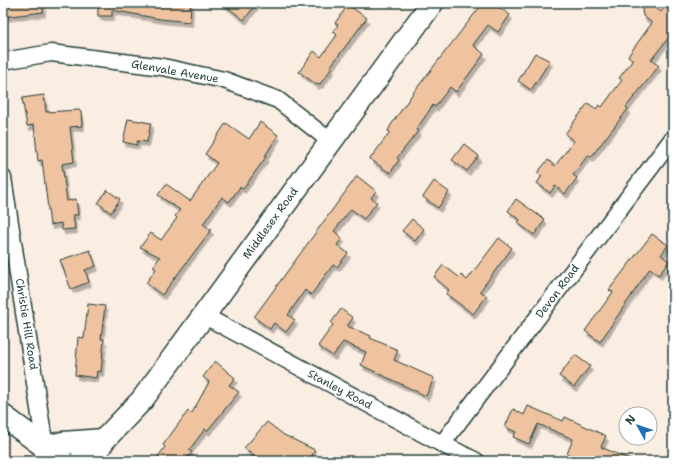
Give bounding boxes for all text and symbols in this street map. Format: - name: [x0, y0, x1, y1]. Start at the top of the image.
- street label: Glenvale Avenue: [130, 56, 220, 87]
- street label: Middlesex Road: [239, 184, 302, 262]
- street label: Devon Road: [532, 261, 583, 321]
- street label: Christie Hill Road: [12, 277, 41, 371]
- street label: Stanley Road: [305, 366, 375, 413]
- north arrow: [618, 406, 658, 446]
- text: N: [622, 412, 639, 428]

